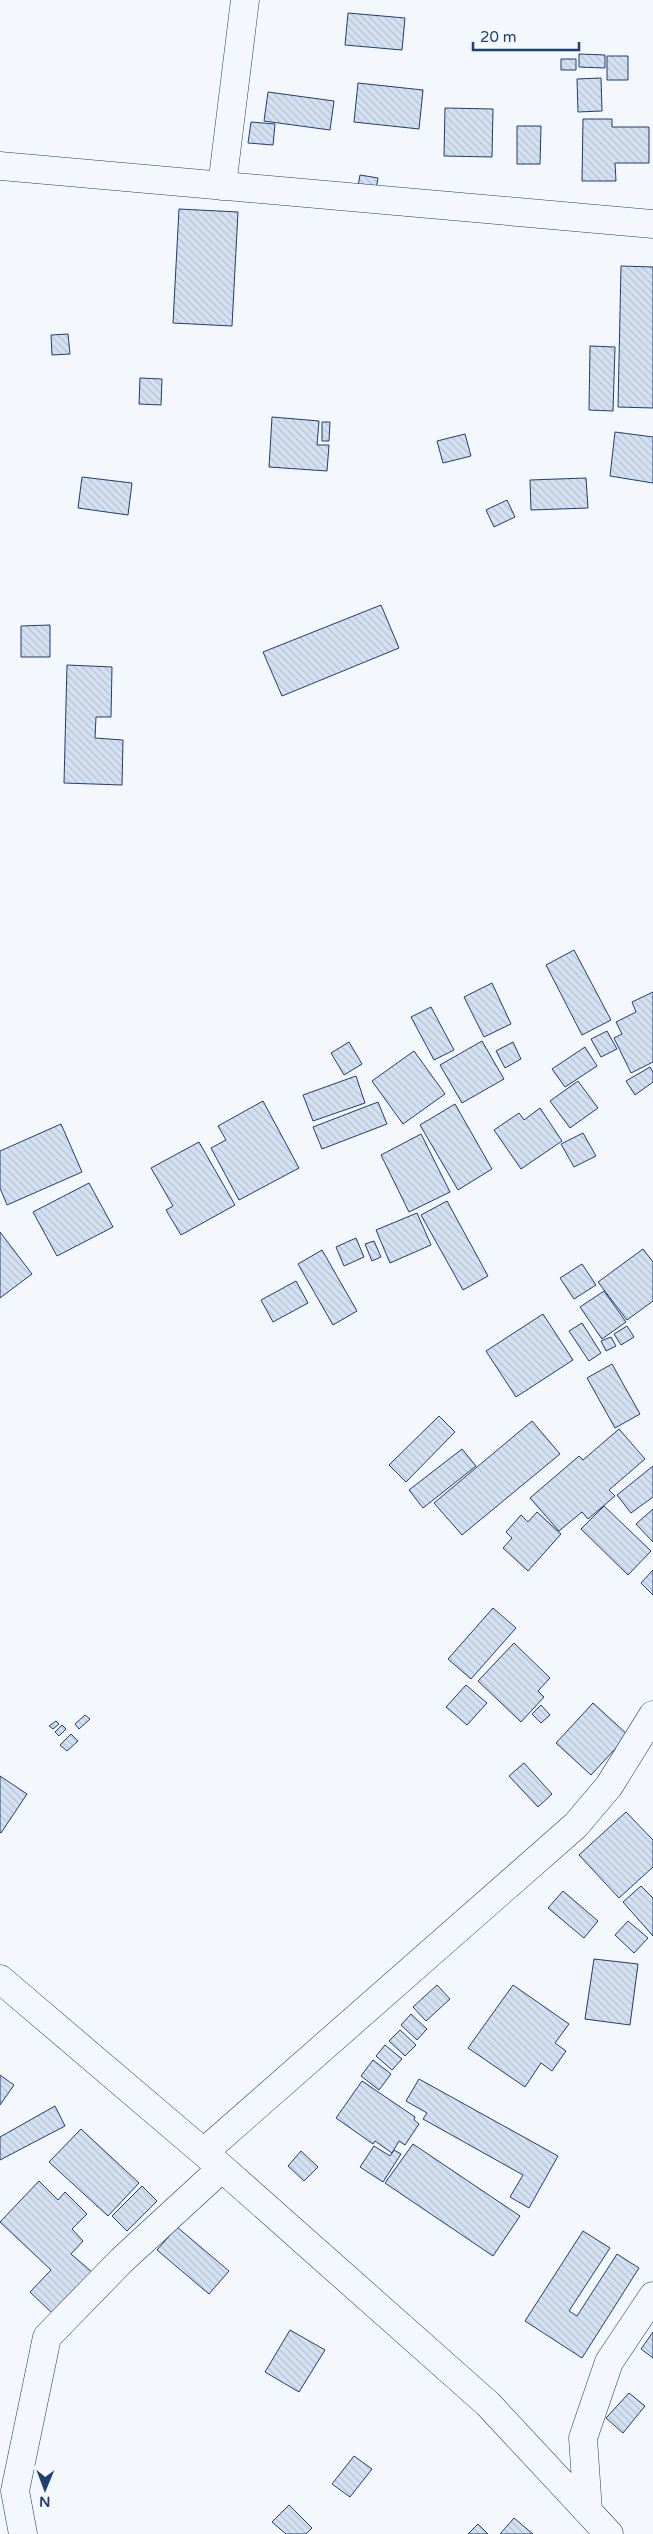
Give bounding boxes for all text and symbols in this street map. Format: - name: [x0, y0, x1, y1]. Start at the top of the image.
- scale bar: [473, 20, 579, 52]
- text: 20 m: [480, 28, 517, 46]
- north arrow: [20, 2464, 70, 2514]
- text: N: [39, 2493, 51, 2510]

